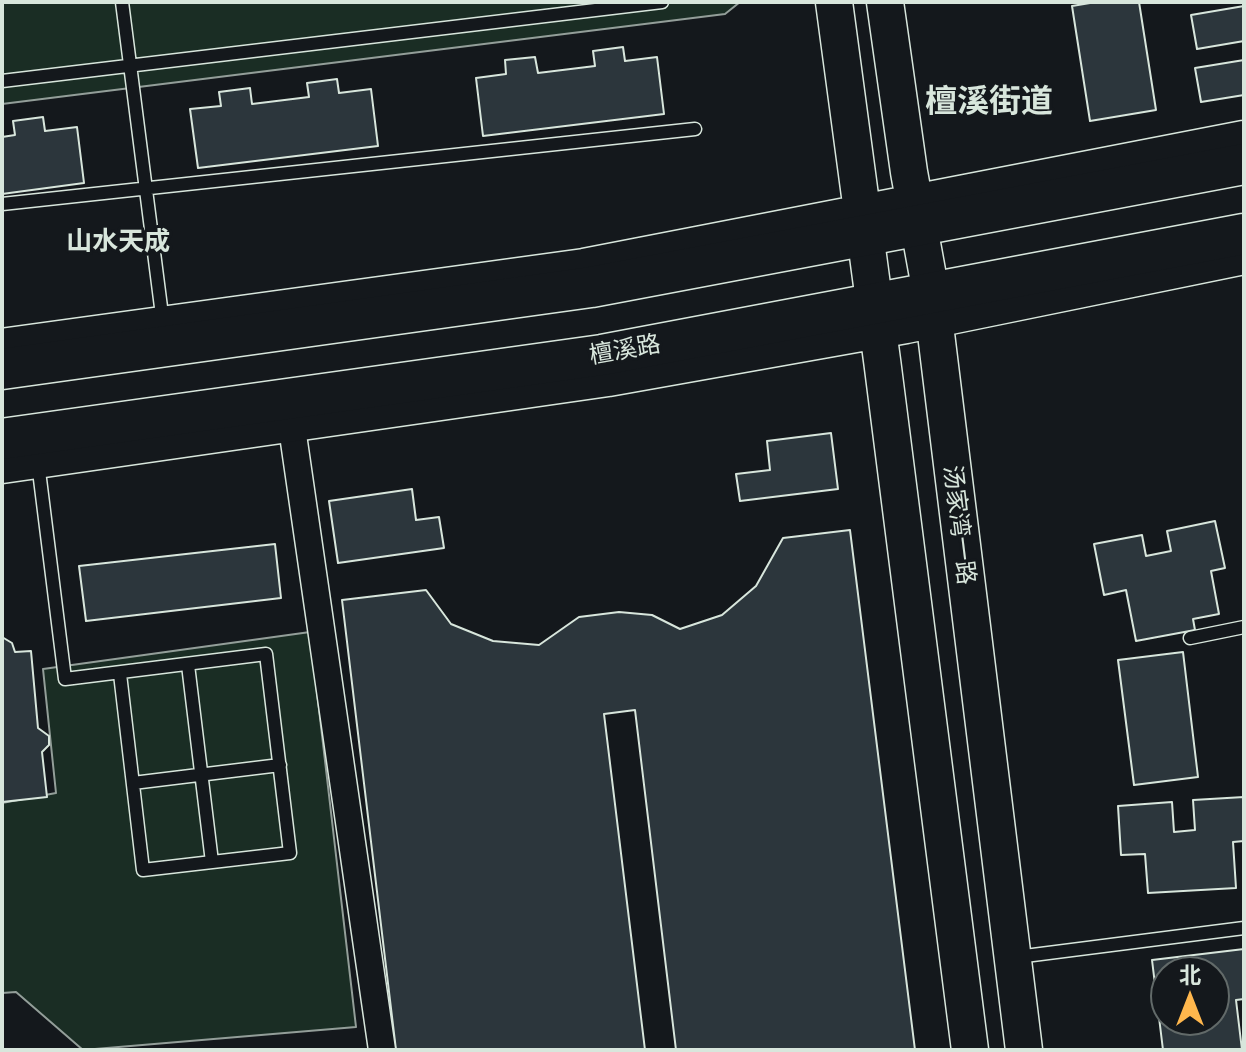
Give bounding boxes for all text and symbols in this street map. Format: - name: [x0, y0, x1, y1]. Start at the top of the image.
- district label: 檀溪街道: [925, 83, 1053, 121]
- district label: 山水天成: [66, 226, 170, 258]
- street label: 檀溪路: [587, 330, 663, 370]
- street label: 汤家湾一路: [937, 464, 981, 586]
- north arrow: [1150, 956, 1230, 1036]
- text: 北: [1179, 959, 1201, 989]

